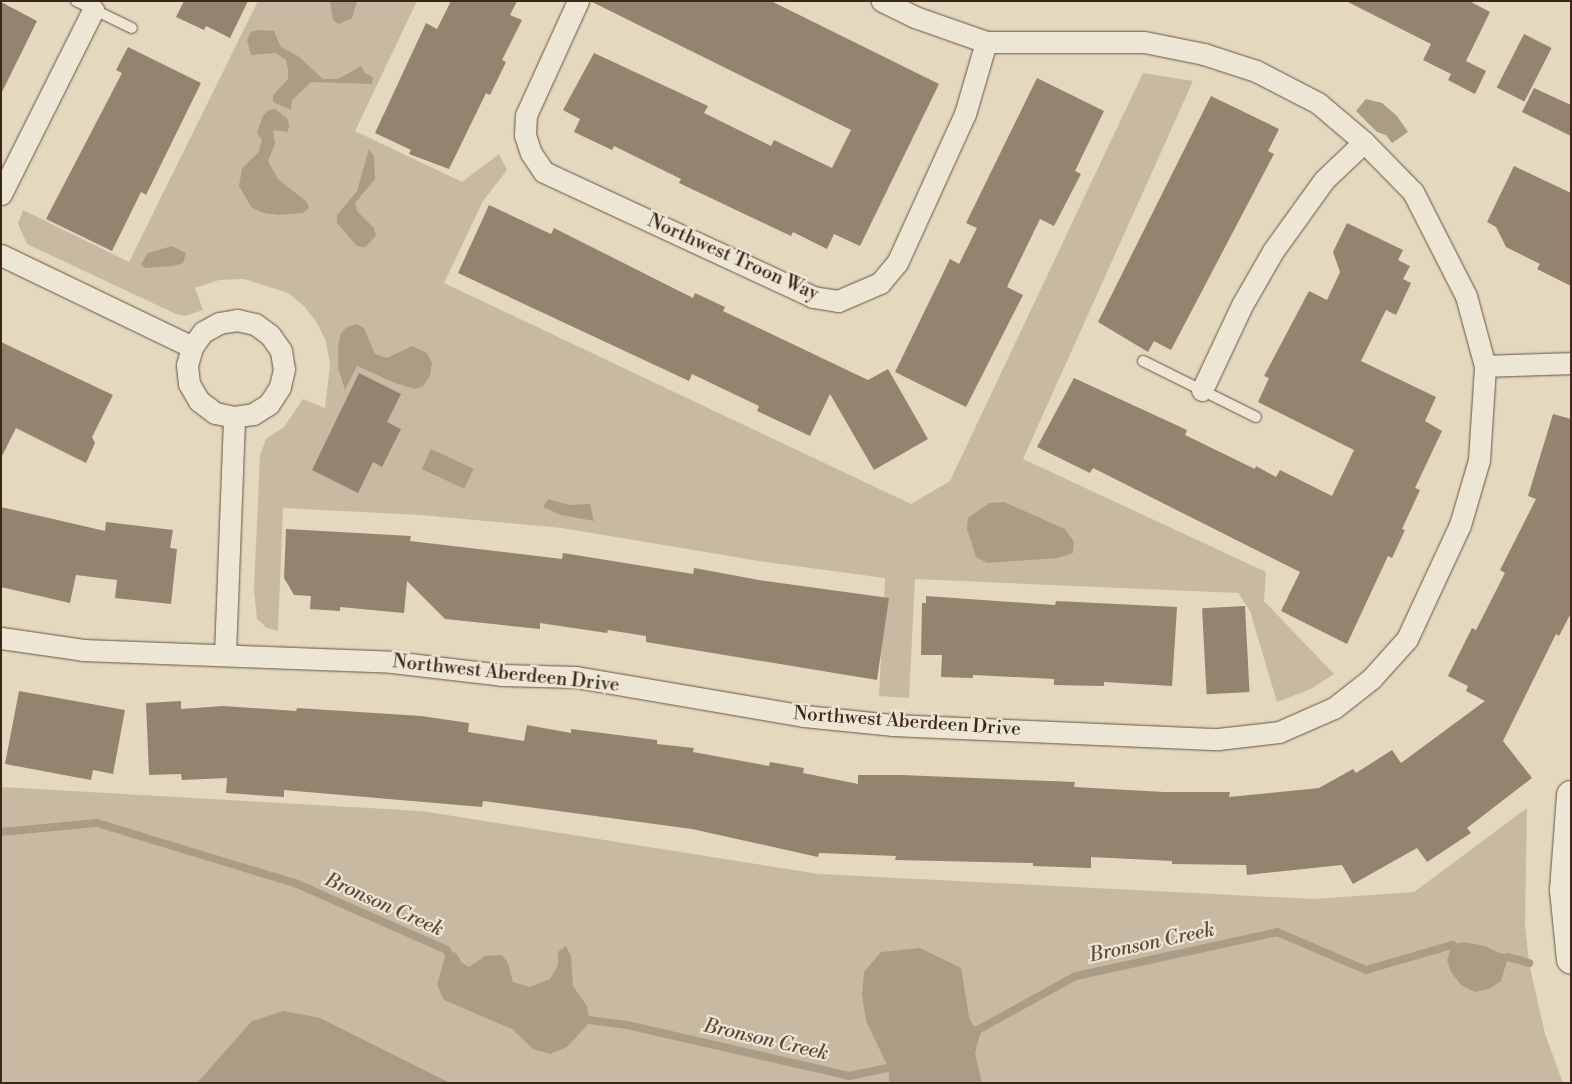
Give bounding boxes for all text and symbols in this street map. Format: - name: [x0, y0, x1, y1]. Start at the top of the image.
- street label: Northwest Troon Way: [644, 210, 822, 306]
- street label: Northwest Aberdeen Drive: [391, 651, 621, 697]
- street label: Northwest Aberdeen Drive: [793, 703, 1021, 741]
- water label: Bronson Creek: [321, 868, 447, 942]
- water label: Bronson Creek: [1087, 918, 1217, 968]
- water label: Bronson Creek: [701, 1014, 831, 1066]

